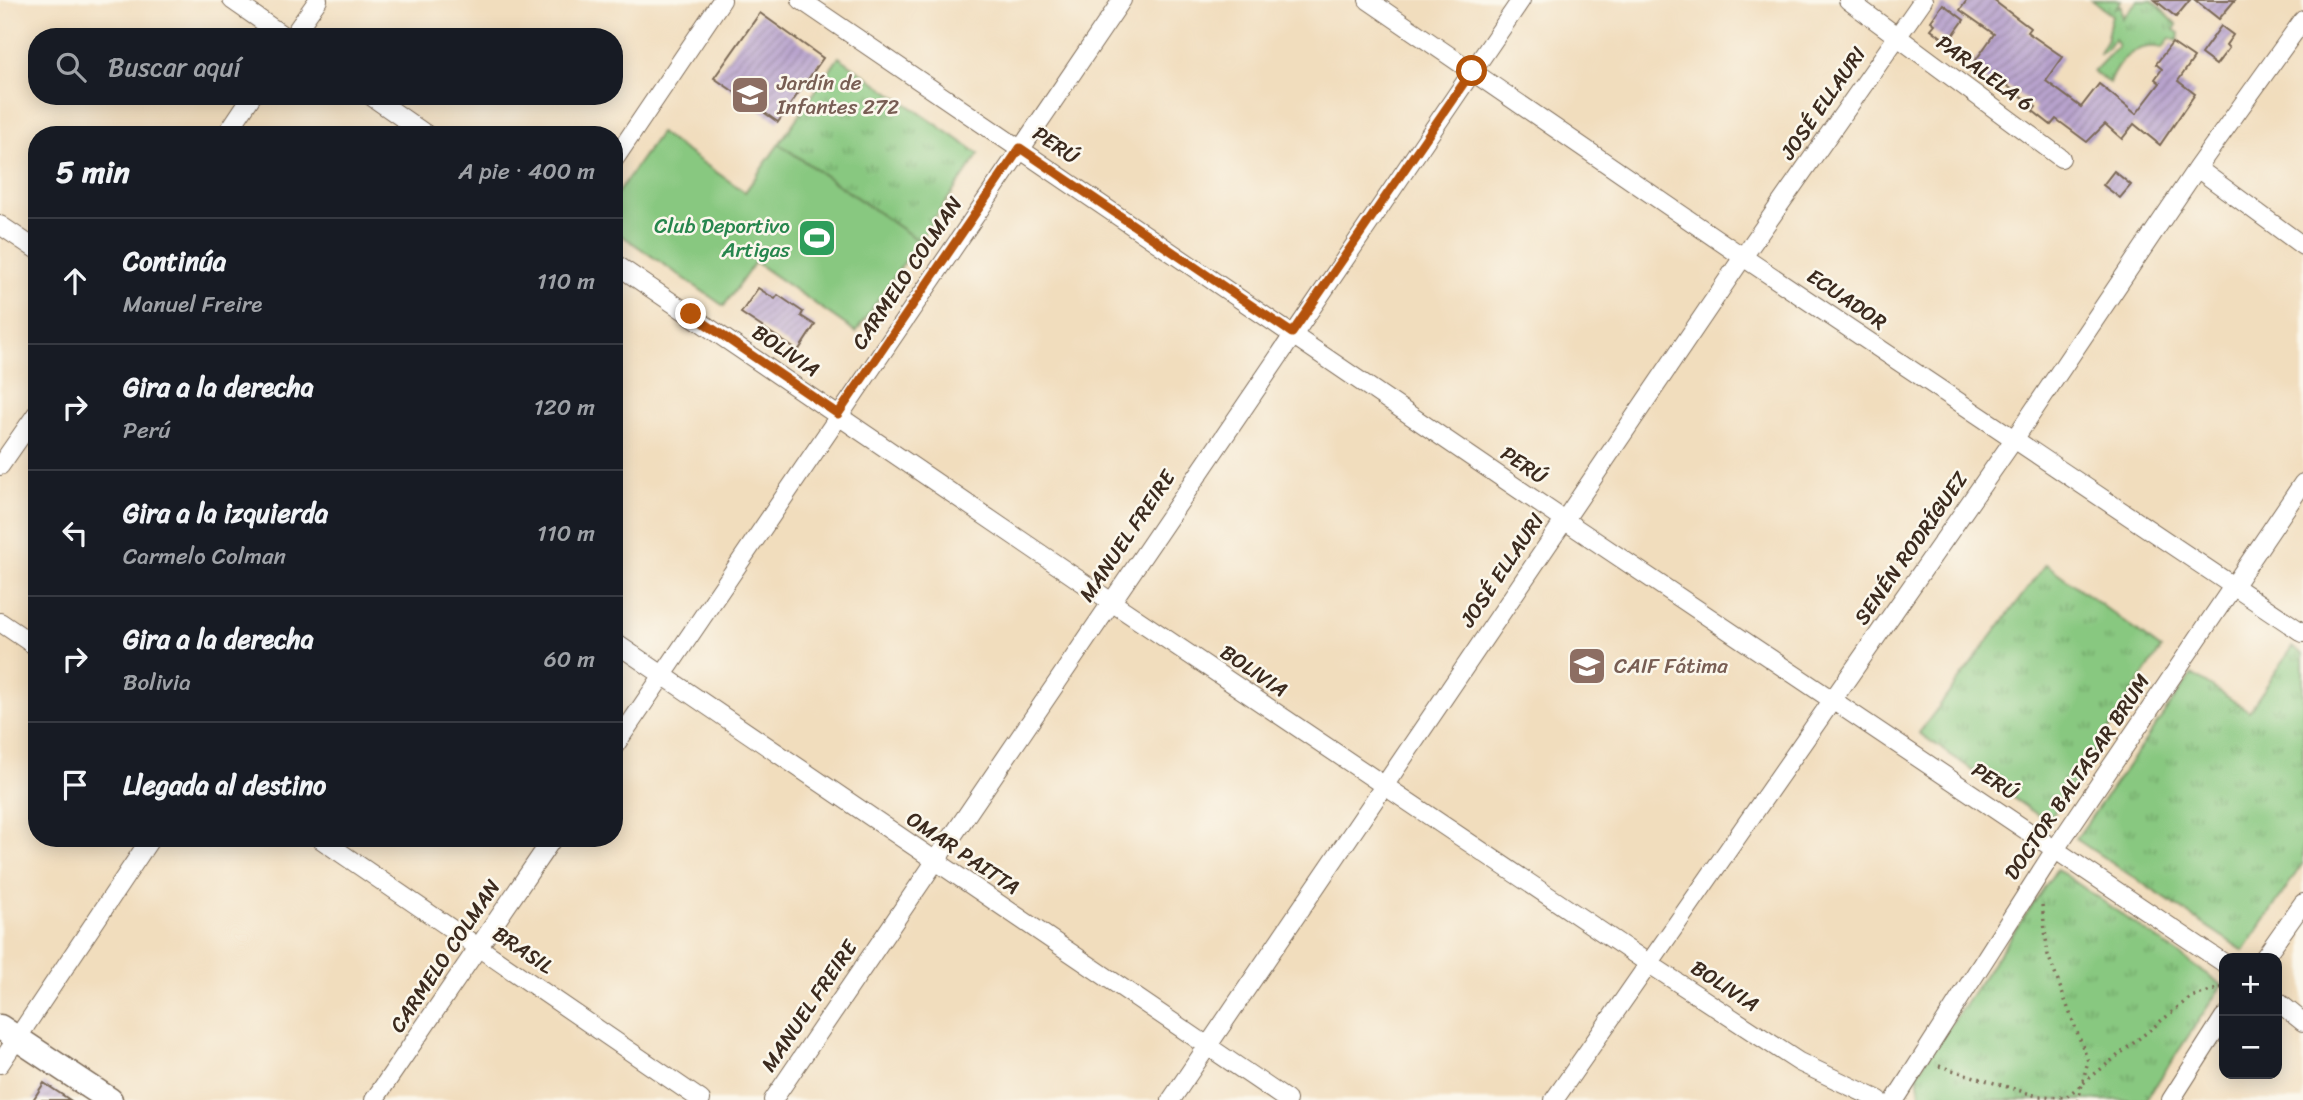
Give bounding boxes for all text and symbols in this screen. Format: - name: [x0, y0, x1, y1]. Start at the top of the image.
- street label: PARALELA 6: [1928, 24, 2042, 122]
- search box: [28, 28, 623, 105]
- street label: JOSÉ ELLAURI: [1769, 38, 1877, 169]
- text: Buscar aquí: [108, 44, 241, 90]
- icon: search: [52, 48, 90, 86]
- route start: [1456, 55, 1487, 86]
- place label: Jardín de Infantes 272: [776, 64, 899, 126]
- school or university icon: Jardín de Infantes 272: [729, 74, 771, 116]
- street label: PERÚ: [1025, 115, 1088, 175]
- text: 5 min: [56, 145, 130, 199]
- text: A pie · 400 m: [458, 151, 595, 192]
- street label: CARMELO COLMAN: [841, 188, 973, 358]
- place label: Club Deportivo Artigas: [654, 207, 790, 269]
- sports icon: Club Deportivo Artigas: [796, 217, 838, 259]
- text: Continúa: [123, 238, 226, 284]
- street label: ECUADOR: [1799, 258, 1895, 340]
- text: 110 m: [537, 261, 595, 302]
- icon: ahead: [56, 262, 94, 300]
- text: Manuel Freire: [123, 284, 262, 325]
- route end: [675, 298, 706, 329]
- street label: BOLIVIA: [744, 314, 828, 388]
- text: Gira a la derecha: [123, 364, 314, 410]
- text: 120 m: [534, 387, 595, 428]
- icon: right: [56, 388, 94, 426]
- text: Perú: [123, 410, 171, 451]
- street label: PERÚ: [1493, 435, 1556, 495]
- street label: MANUEL FREIRE: [1069, 461, 1186, 610]
- street label: SENÉN RODRÍGUEZ: [1843, 463, 1979, 633]
- text: Gira a la izquierda: [123, 490, 328, 536]
- street label: JOSÉ ELLAURI: [1449, 504, 1555, 636]
- text: 110 m: [537, 513, 595, 554]
- icon: left: [56, 514, 94, 552]
- text: Carmelo Colman: [123, 536, 286, 577]
- text: Gira a la derecha: [123, 616, 314, 662]
- street label: BOLIVIA: [1212, 634, 1296, 708]
- text: 60 m: [544, 639, 595, 680]
- icon: right: [56, 640, 94, 678]
- school or university icon: CAIF Fátima: [1566, 645, 1608, 687]
- place label: CAIF Fátima: [1614, 647, 1728, 685]
- text: Bolivia: [123, 662, 191, 703]
- street label: DOCTOR BALTASAR BRUM: [1993, 666, 2161, 888]
- street label: PERÚ: [1964, 751, 2027, 811]
- text: Llegada al destino: [123, 762, 326, 808]
- icon: arrive: [56, 766, 94, 804]
- street label: OMAR PAITTA: [898, 801, 1028, 905]
- street label: CARMELO COLMAN: [379, 871, 511, 1041]
- street label: BRASIL: [485, 915, 562, 985]
- street label: MANUEL FREIRE: [751, 931, 868, 1080]
- street label: BOLIVIA: [1683, 949, 1767, 1023]
- map controls: [2219, 953, 2282, 1079]
- button: +: [2219, 953, 2282, 1016]
- button: −: [2219, 1016, 2282, 1079]

